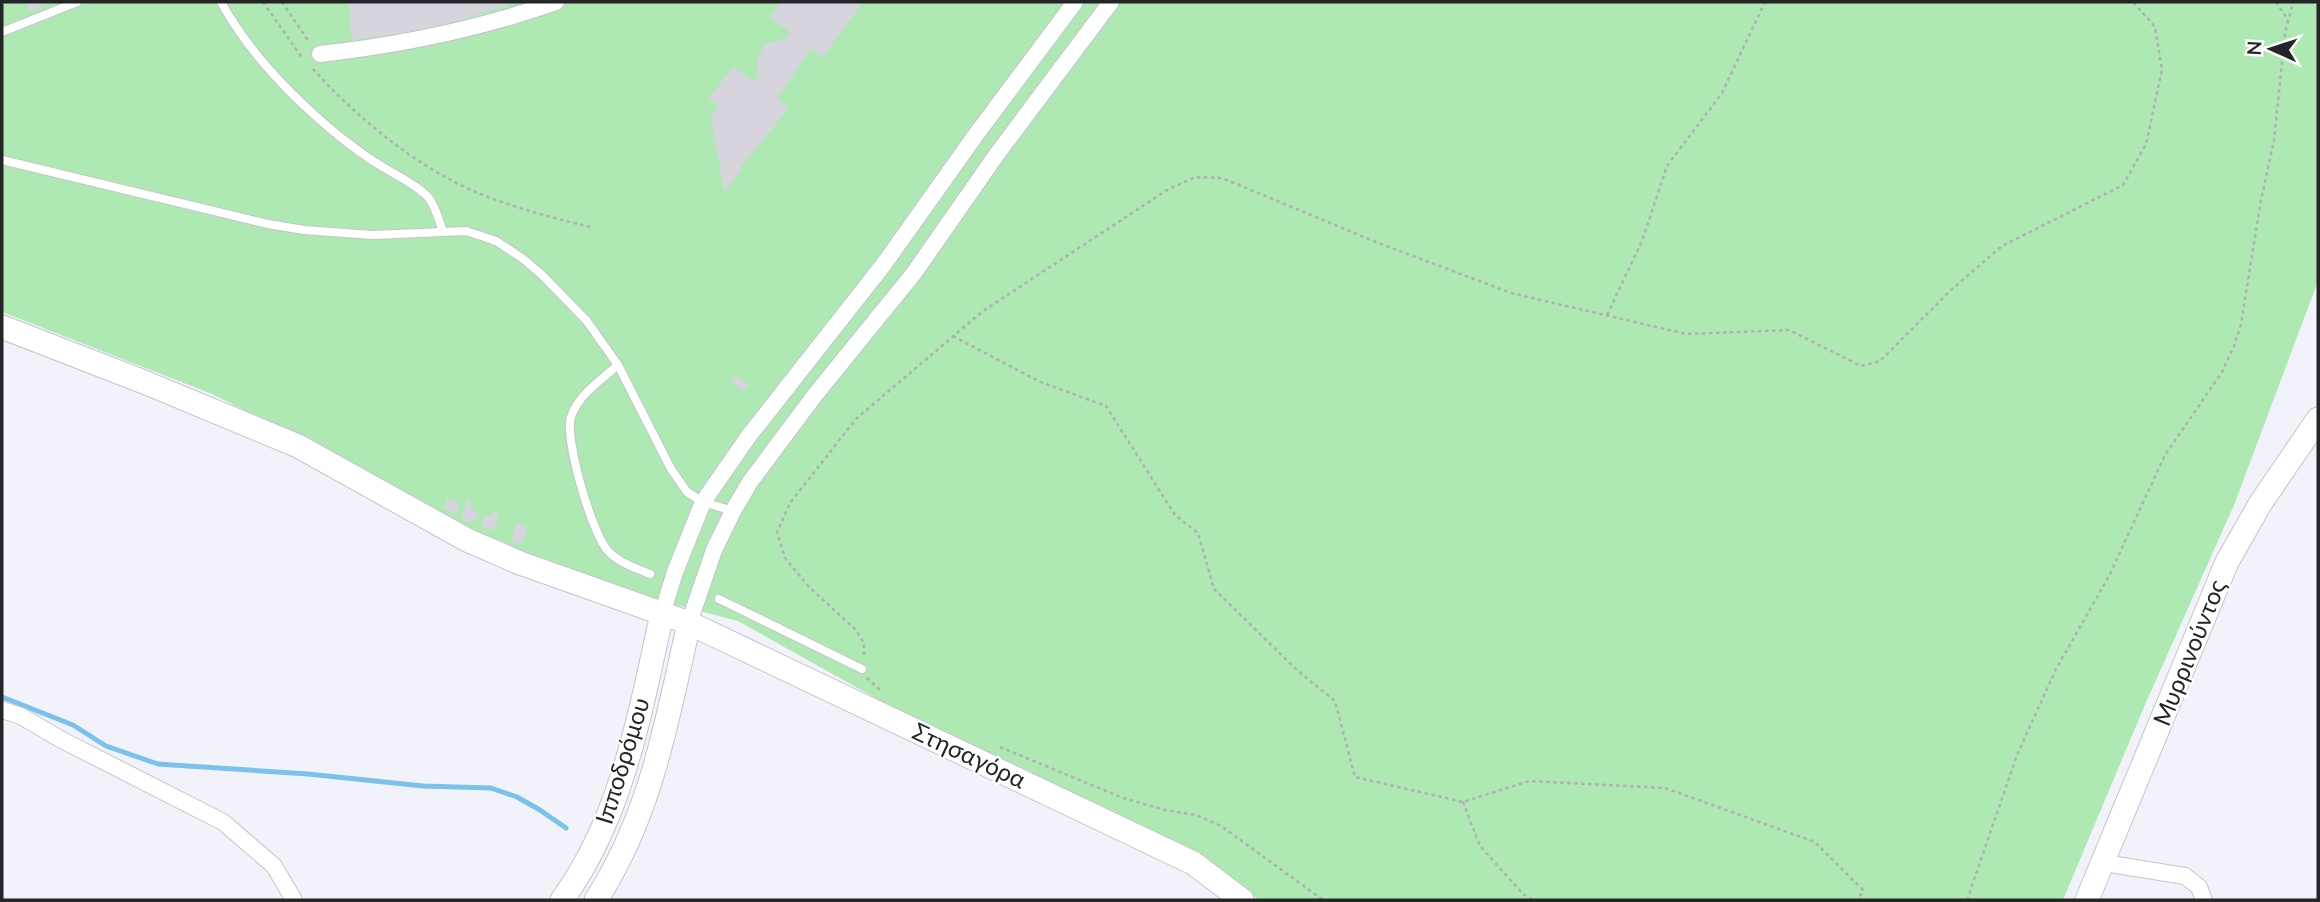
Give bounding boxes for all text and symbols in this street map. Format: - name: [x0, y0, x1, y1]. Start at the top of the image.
- north arrow: [2236, 14, 2306, 84]
- text: N: [2242, 40, 2265, 56]
- street label: Μυρρινούντος: [2146, 575, 2231, 730]
- street label: Ιπποδρόμου: [589, 694, 655, 827]
- street label: Στησαγόρα: [908, 716, 1032, 794]

